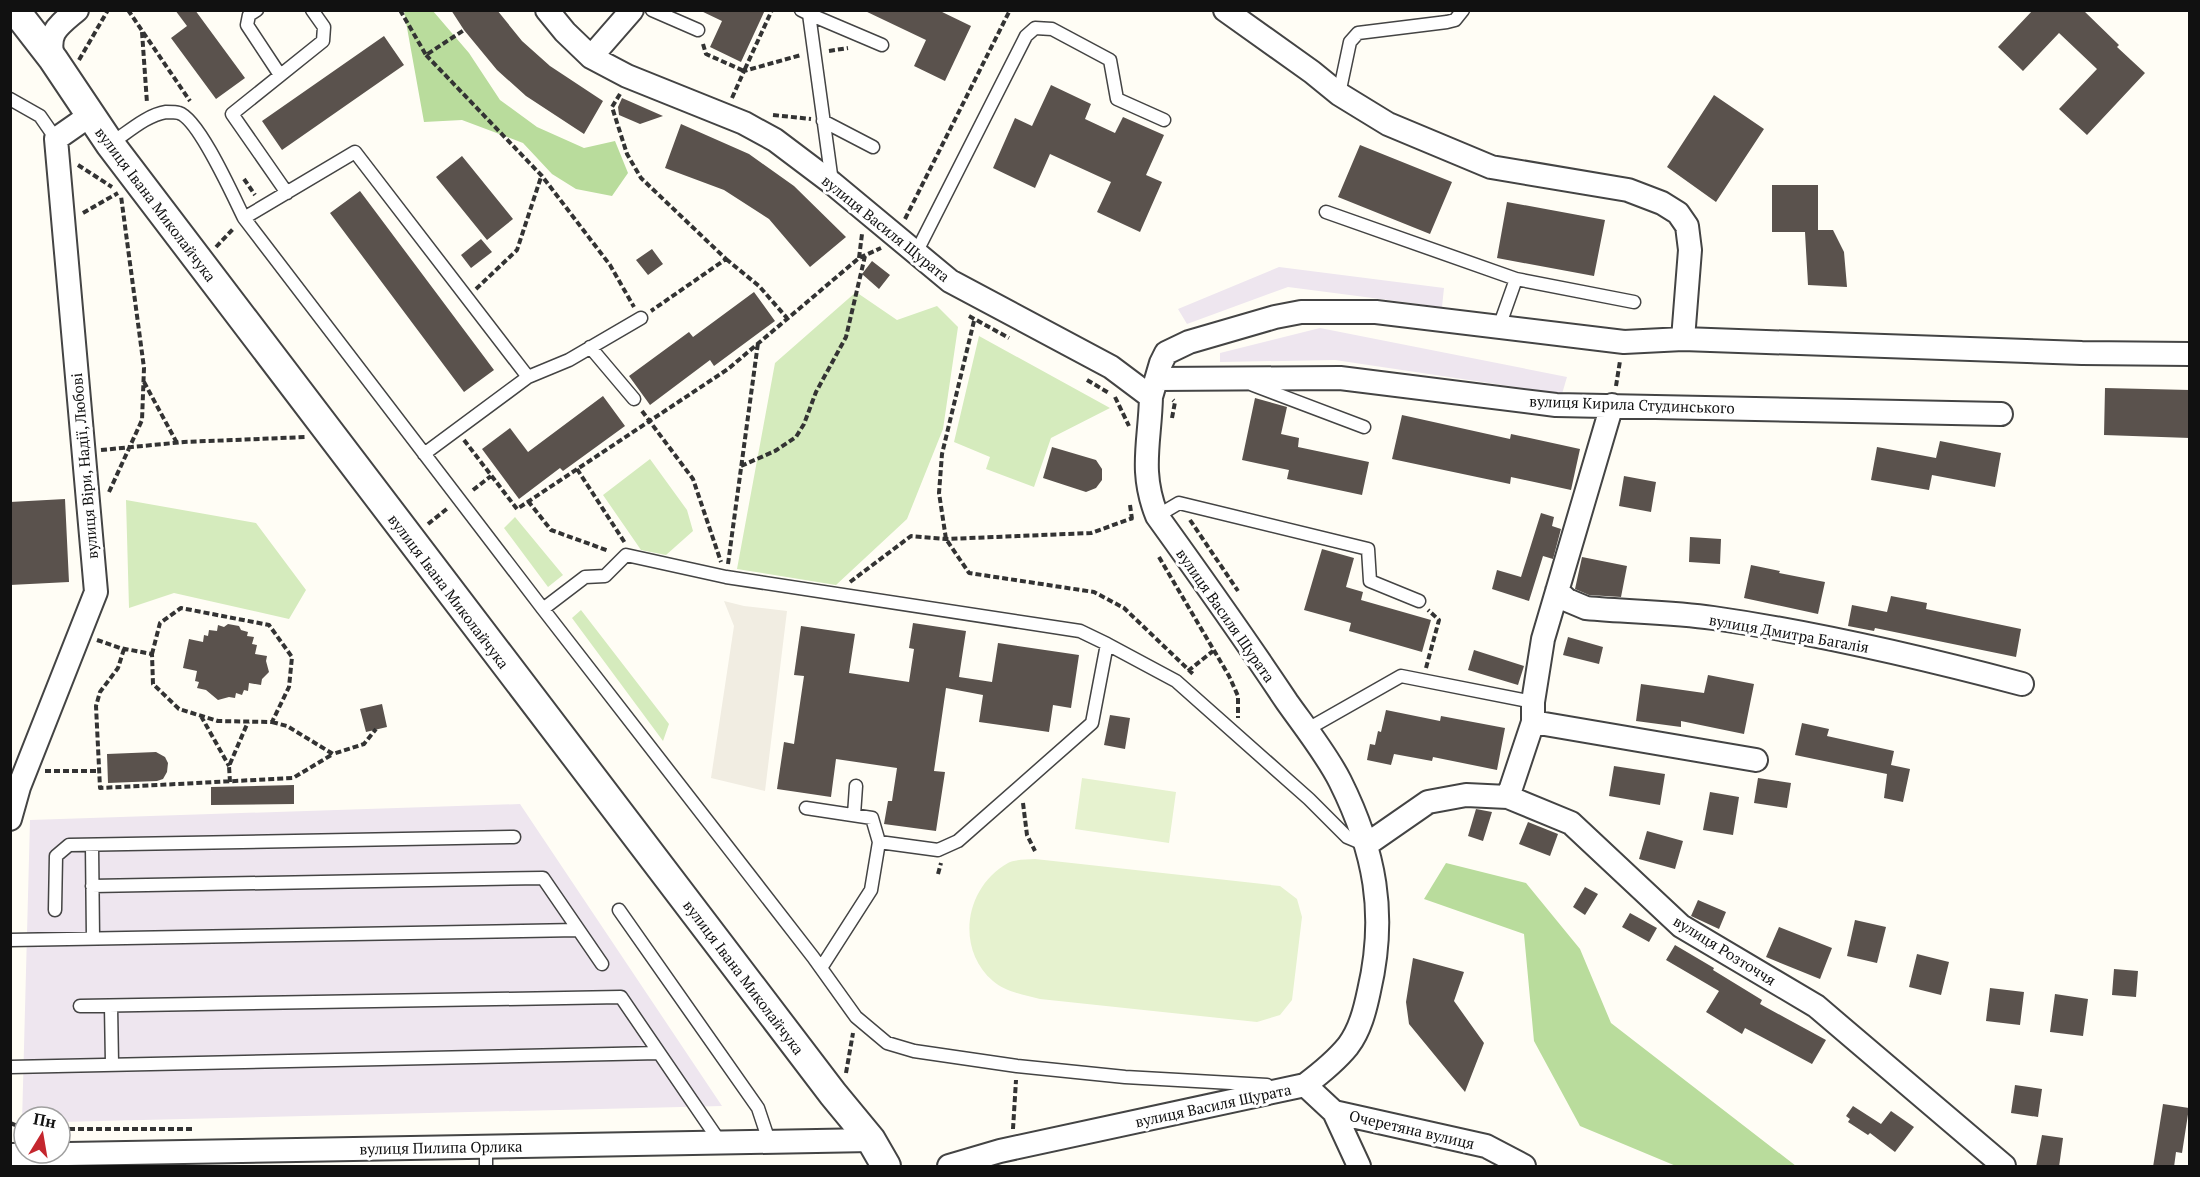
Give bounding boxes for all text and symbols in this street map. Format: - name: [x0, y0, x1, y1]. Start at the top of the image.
- street label: вулиця Івана Миколайчука: [91, 122, 221, 286]
- street label: вулиця Василя Щурата: [818, 170, 954, 286]
- street label: вулиця Віри, Надії, Любові: [66, 372, 102, 560]
- street label: вулиця Кирила Студинського: [1529, 390, 1735, 418]
- street label: вулиця Івана Миколайчука: [384, 509, 514, 673]
- street label: вулиця Василя Щурата: [1172, 544, 1280, 686]
- street label: вулиця Дмитра Багалія: [1707, 609, 1871, 657]
- street label: вулиця Івана Миколайчука: [679, 895, 809, 1059]
- street label: вулиця Розточчя: [1670, 910, 1780, 990]
- street label: вулиця Василя Щурата: [1133, 1079, 1293, 1131]
- north arrow: [12, 1105, 72, 1165]
- street label: Очеретяна вулиця: [1347, 1105, 1477, 1153]
- text: Пн: [32, 1107, 58, 1133]
- street label: вулиця Пилипа Орлика: [359, 1136, 523, 1158]

